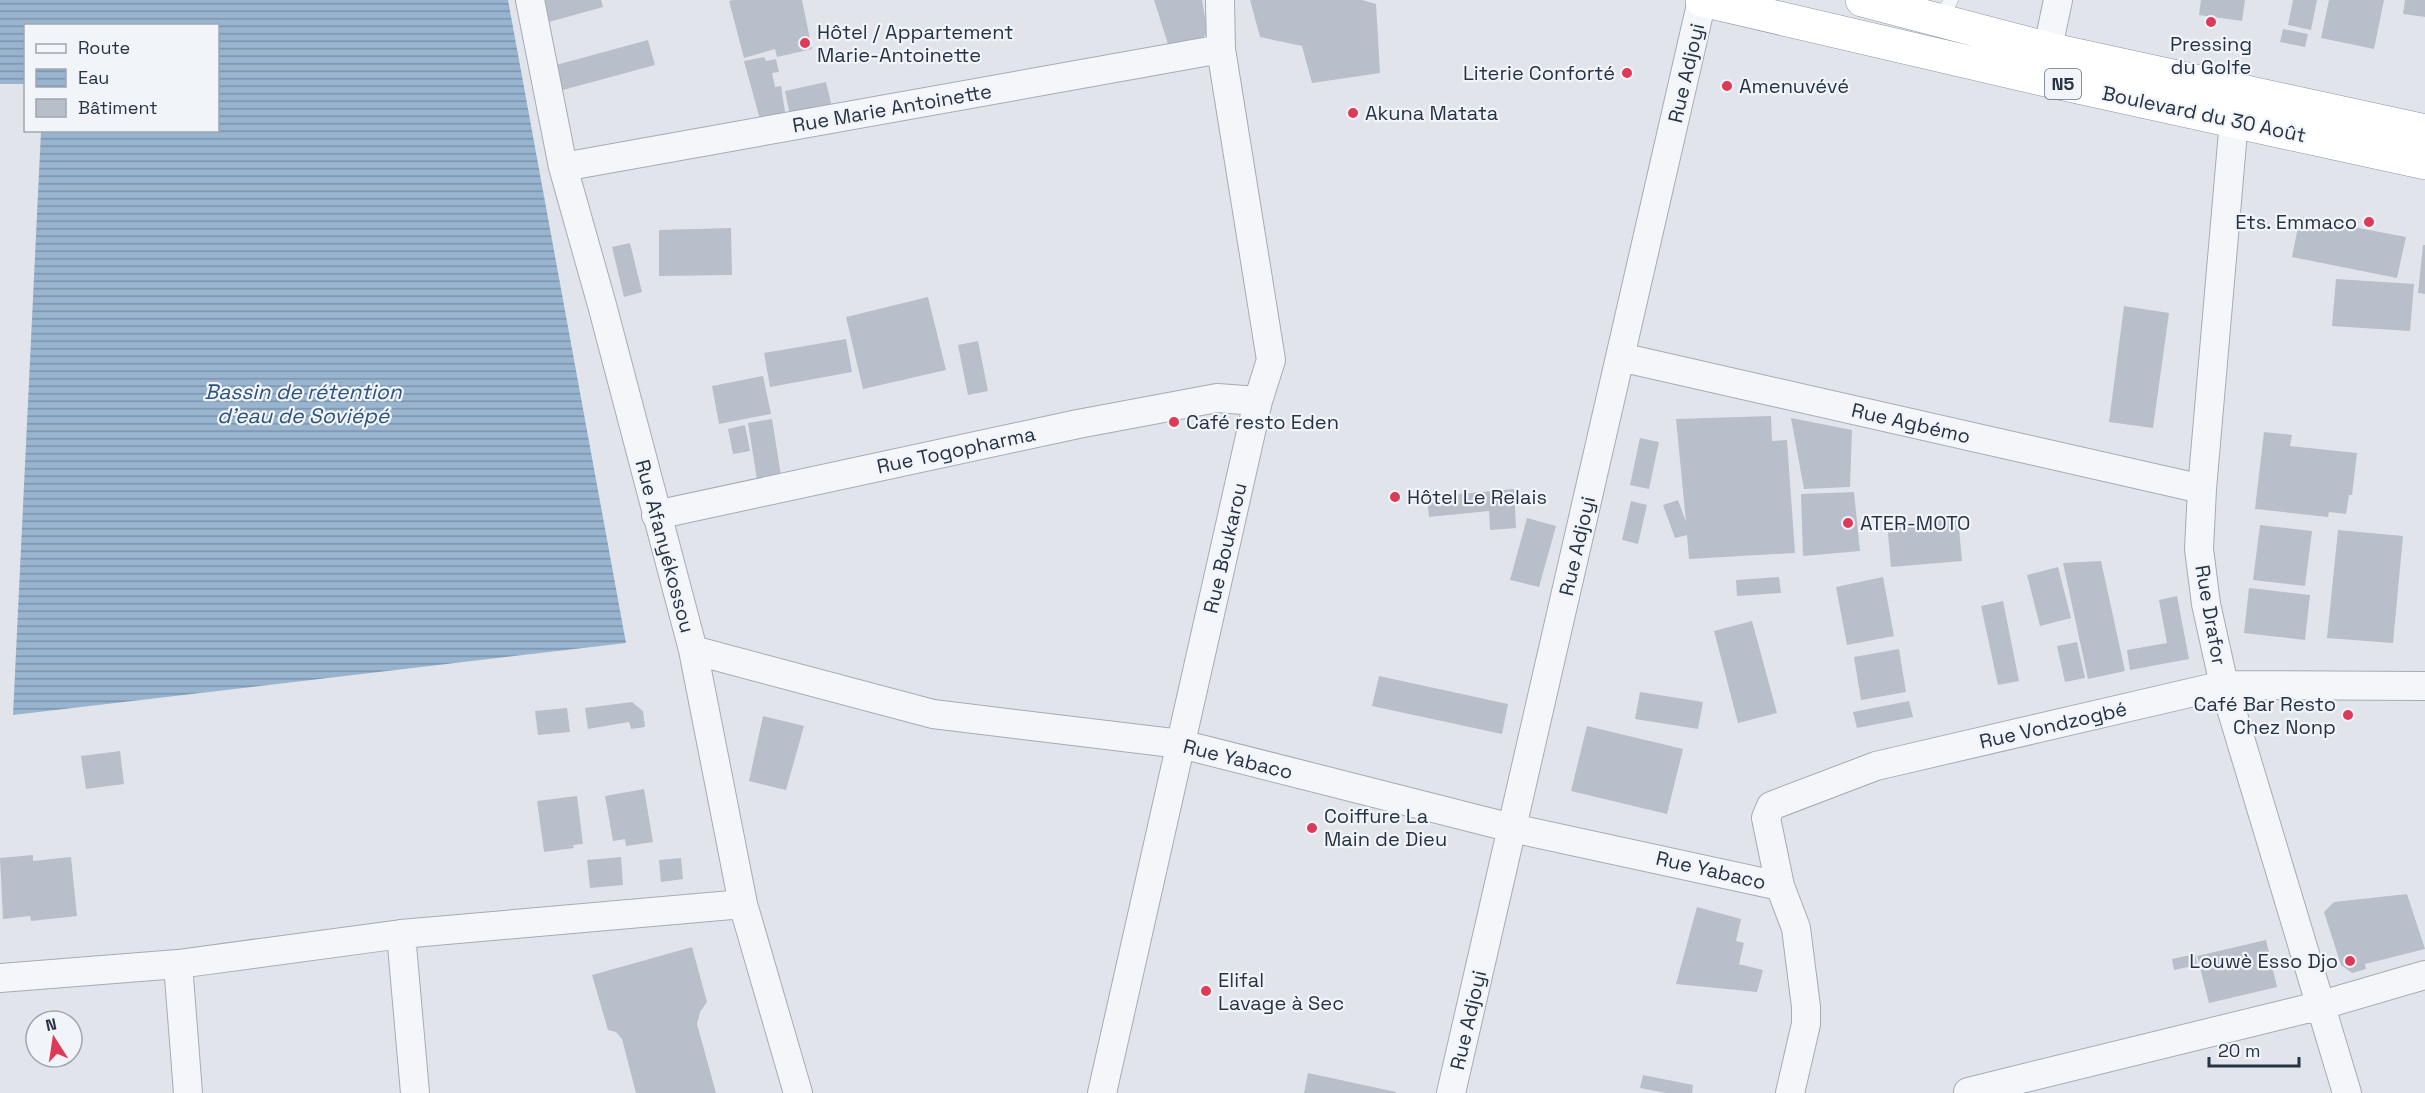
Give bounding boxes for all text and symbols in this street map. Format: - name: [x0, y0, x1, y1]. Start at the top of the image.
- marker: Pressing du Golfe: [2204, 15, 2218, 29]
- place label: Hôtel / Appartement Marie-Antoinette: [817, 19, 1013, 68]
- street label: Rue Adjoyi: [1662, 21, 1710, 125]
- legend: [24, 24, 219, 132]
- place label: Pressing du Golfe: [2170, 31, 2252, 80]
- text: Route: [78, 36, 130, 59]
- marker: Hôtel / Appartement Marie-Antoinette: [798, 36, 812, 50]
- place label: Literie Conforté: [1463, 60, 1615, 86]
- text: Eau: [78, 66, 109, 89]
- marker: Literie Conforté: [1620, 66, 1634, 80]
- road number: N5: [2045, 69, 2081, 99]
- place label: Amenuvévé: [1739, 73, 1849, 99]
- street label: Rue Marie Antoinette: [790, 78, 994, 138]
- marker: Amenuvévé: [1720, 79, 1734, 93]
- street label: Boulevard du 30 Août: [2100, 80, 2308, 148]
- text: Bâtiment: [78, 96, 158, 119]
- place label: Akuna Matata: [1365, 100, 1498, 126]
- marker: Akuna Matata: [1346, 106, 1360, 120]
- place label: Ets. Emmaco: [2235, 209, 2357, 235]
- marker: Ets. Emmaco: [2362, 215, 2376, 229]
- water label: Bassin de rétention d'eau de Soviépé: [204, 378, 403, 429]
- street label: Rue Agbémo: [1849, 397, 1973, 449]
- place label: Café resto Eden: [1186, 409, 1339, 435]
- marker: Café resto Eden: [1167, 415, 1181, 429]
- street label: Rue Togopharma: [874, 420, 1038, 480]
- street label: Rue Afanyékossou: [629, 456, 701, 636]
- street label: Rue Boukarou: [1197, 480, 1253, 616]
- place label: Hôtel Le Relais: [1407, 484, 1547, 510]
- marker: Hôtel Le Relais: [1388, 490, 1402, 504]
- street label: Rue Adjoyi: [1553, 494, 1601, 598]
- place label: ATER-MOTO: [1860, 510, 1970, 536]
- marker: ATER-MOTO: [1841, 516, 1855, 530]
- street label: Rue Drafor: [2189, 563, 2233, 667]
- place label: Café Bar Resto Chez Nonp: [2194, 691, 2336, 740]
- street label: Rue Vondzogbé: [1977, 695, 2129, 755]
- marker: Café Bar Resto Chez Nonp: [2341, 708, 2355, 722]
- street label: Rue Yabaco: [1180, 733, 1296, 785]
- place label: Coiffure La Main de Dieu: [1324, 803, 1447, 852]
- marker: Coiffure La Main de Dieu: [1305, 821, 1319, 835]
- street label: Rue Yabaco: [1653, 845, 1769, 895]
- place label: Louwè Esso Djo: [2189, 948, 2338, 974]
- marker: Louwè Esso Djo: [2343, 954, 2357, 968]
- place label: Elifal Lavage à Sec: [1218, 967, 1344, 1016]
- street label: Rue Adjoyi: [1444, 968, 1492, 1072]
- marker: Elifal Lavage à Sec: [1199, 984, 1213, 998]
- north arrow: [24, 1009, 84, 1069]
- text: N: [44, 1013, 58, 1036]
- scale bar: [2209, 1030, 2299, 1068]
- text: 20 m: [2218, 1039, 2261, 1062]

